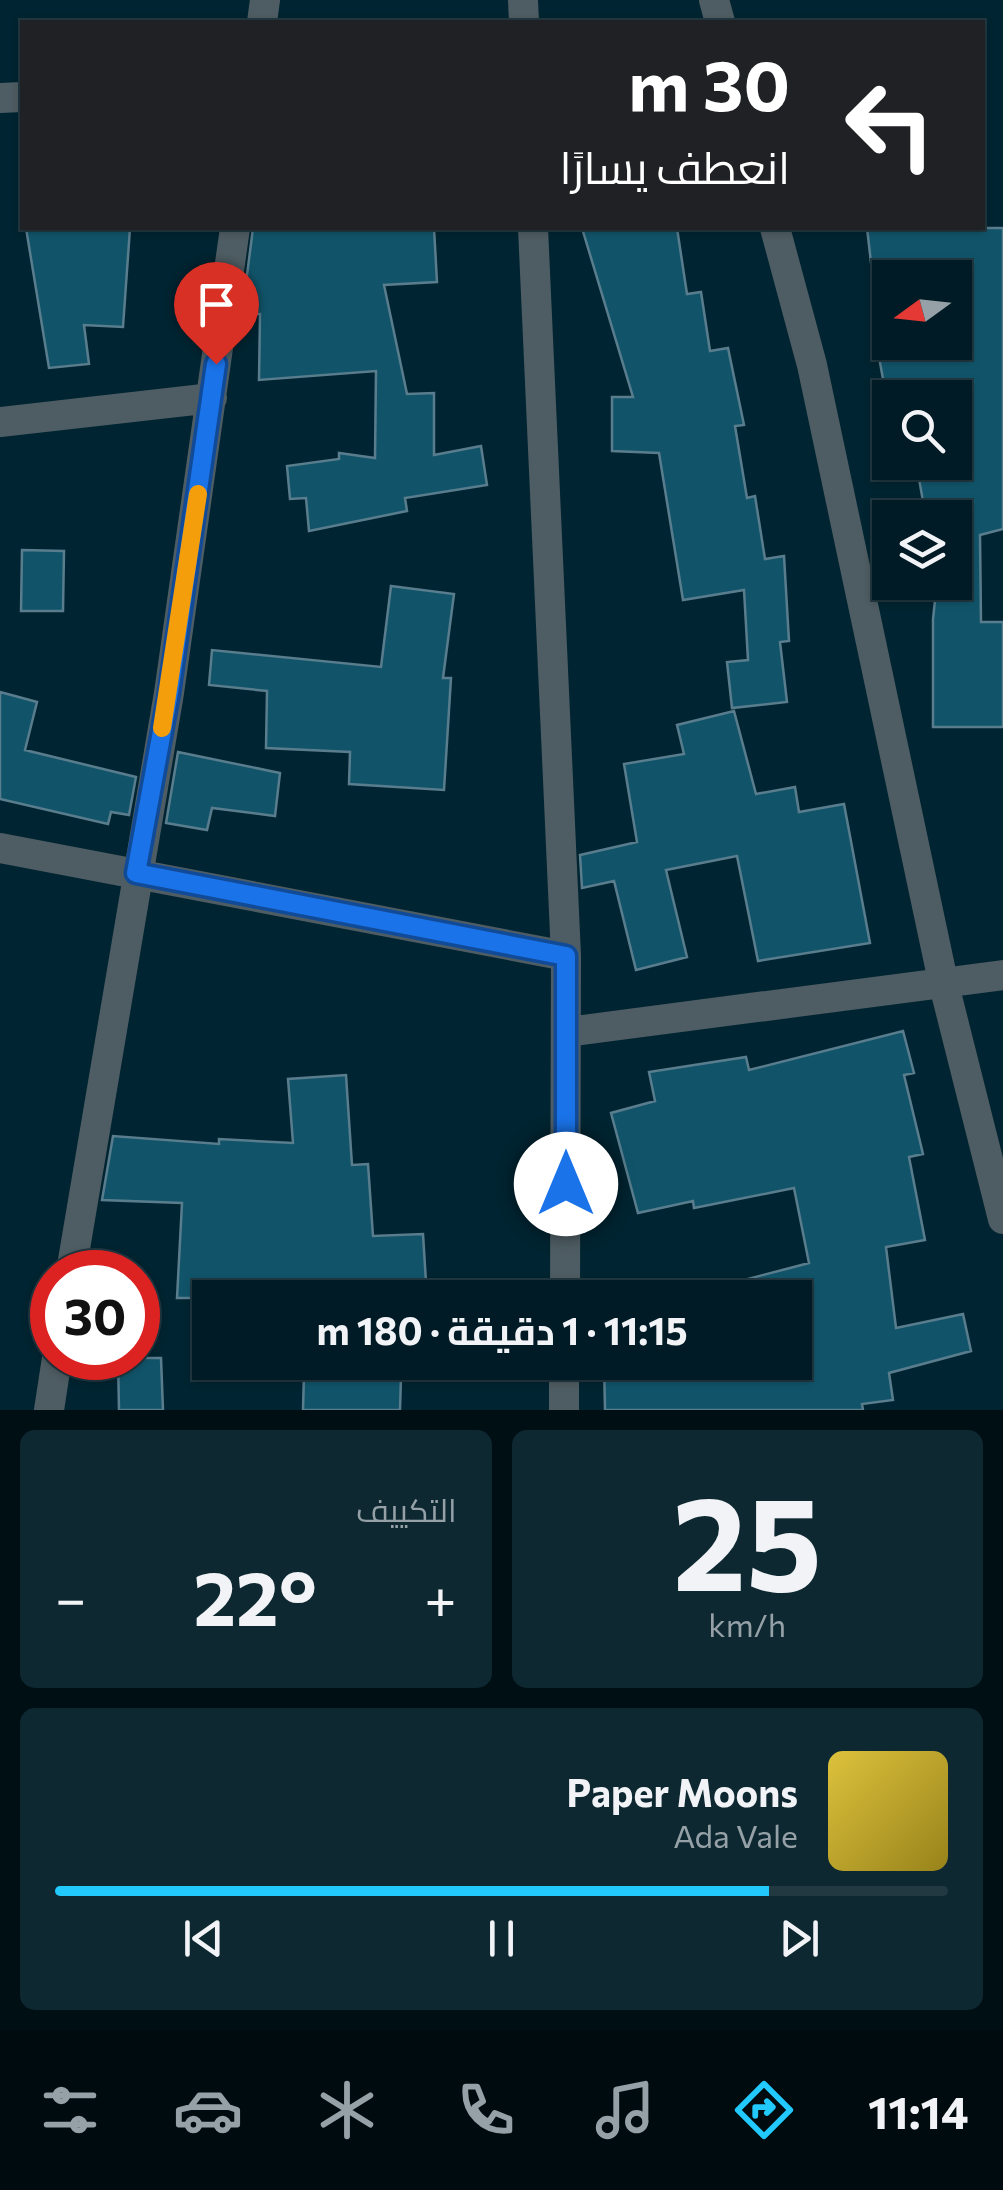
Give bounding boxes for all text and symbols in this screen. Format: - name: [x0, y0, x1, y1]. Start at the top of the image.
- text: 30 m: [628, 40, 790, 125]
- icon: left: [825, 60, 955, 190]
- text: انعطف يسارًا: [560, 138, 790, 193]
- north arrow: [872, 260, 972, 360]
- map controls: [872, 260, 972, 600]
- pin: [174, 262, 259, 365]
- icon: arrive: [189, 277, 244, 332]
- button: search: [872, 380, 972, 480]
- button: layers: [872, 500, 972, 600]
- position arrow: [514, 1132, 618, 1236]
- speed limit sign: 30: [30, 1250, 160, 1380]
- text: 11:15 · 1 دقيقة · 180 m: [316, 1306, 688, 1353]
- text: 25: [672, 1459, 822, 1618]
- text: التكييف: [356, 1489, 457, 1529]
- text: 22°: [193, 1550, 317, 1641]
- text: −: [55, 1563, 86, 1630]
- text: +: [424, 1563, 457, 1630]
- text: km/h: [708, 1604, 786, 1644]
- text: Paper Moons: [566, 1768, 798, 1815]
- text: Ada Vale: [673, 1815, 798, 1855]
- icon: previous: [176, 1911, 231, 1966]
- icon: pause: [474, 1911, 529, 1966]
- icon: next: [772, 1911, 827, 1966]
- icon: filters: [35, 2075, 105, 2145]
- icon: car: [173, 2075, 243, 2145]
- icon: climate: [312, 2075, 382, 2145]
- icon: phone: [451, 2075, 521, 2145]
- icon: music: [590, 2075, 660, 2145]
- icon: directions: [729, 2075, 799, 2145]
- text: 11:14: [868, 2083, 969, 2138]

